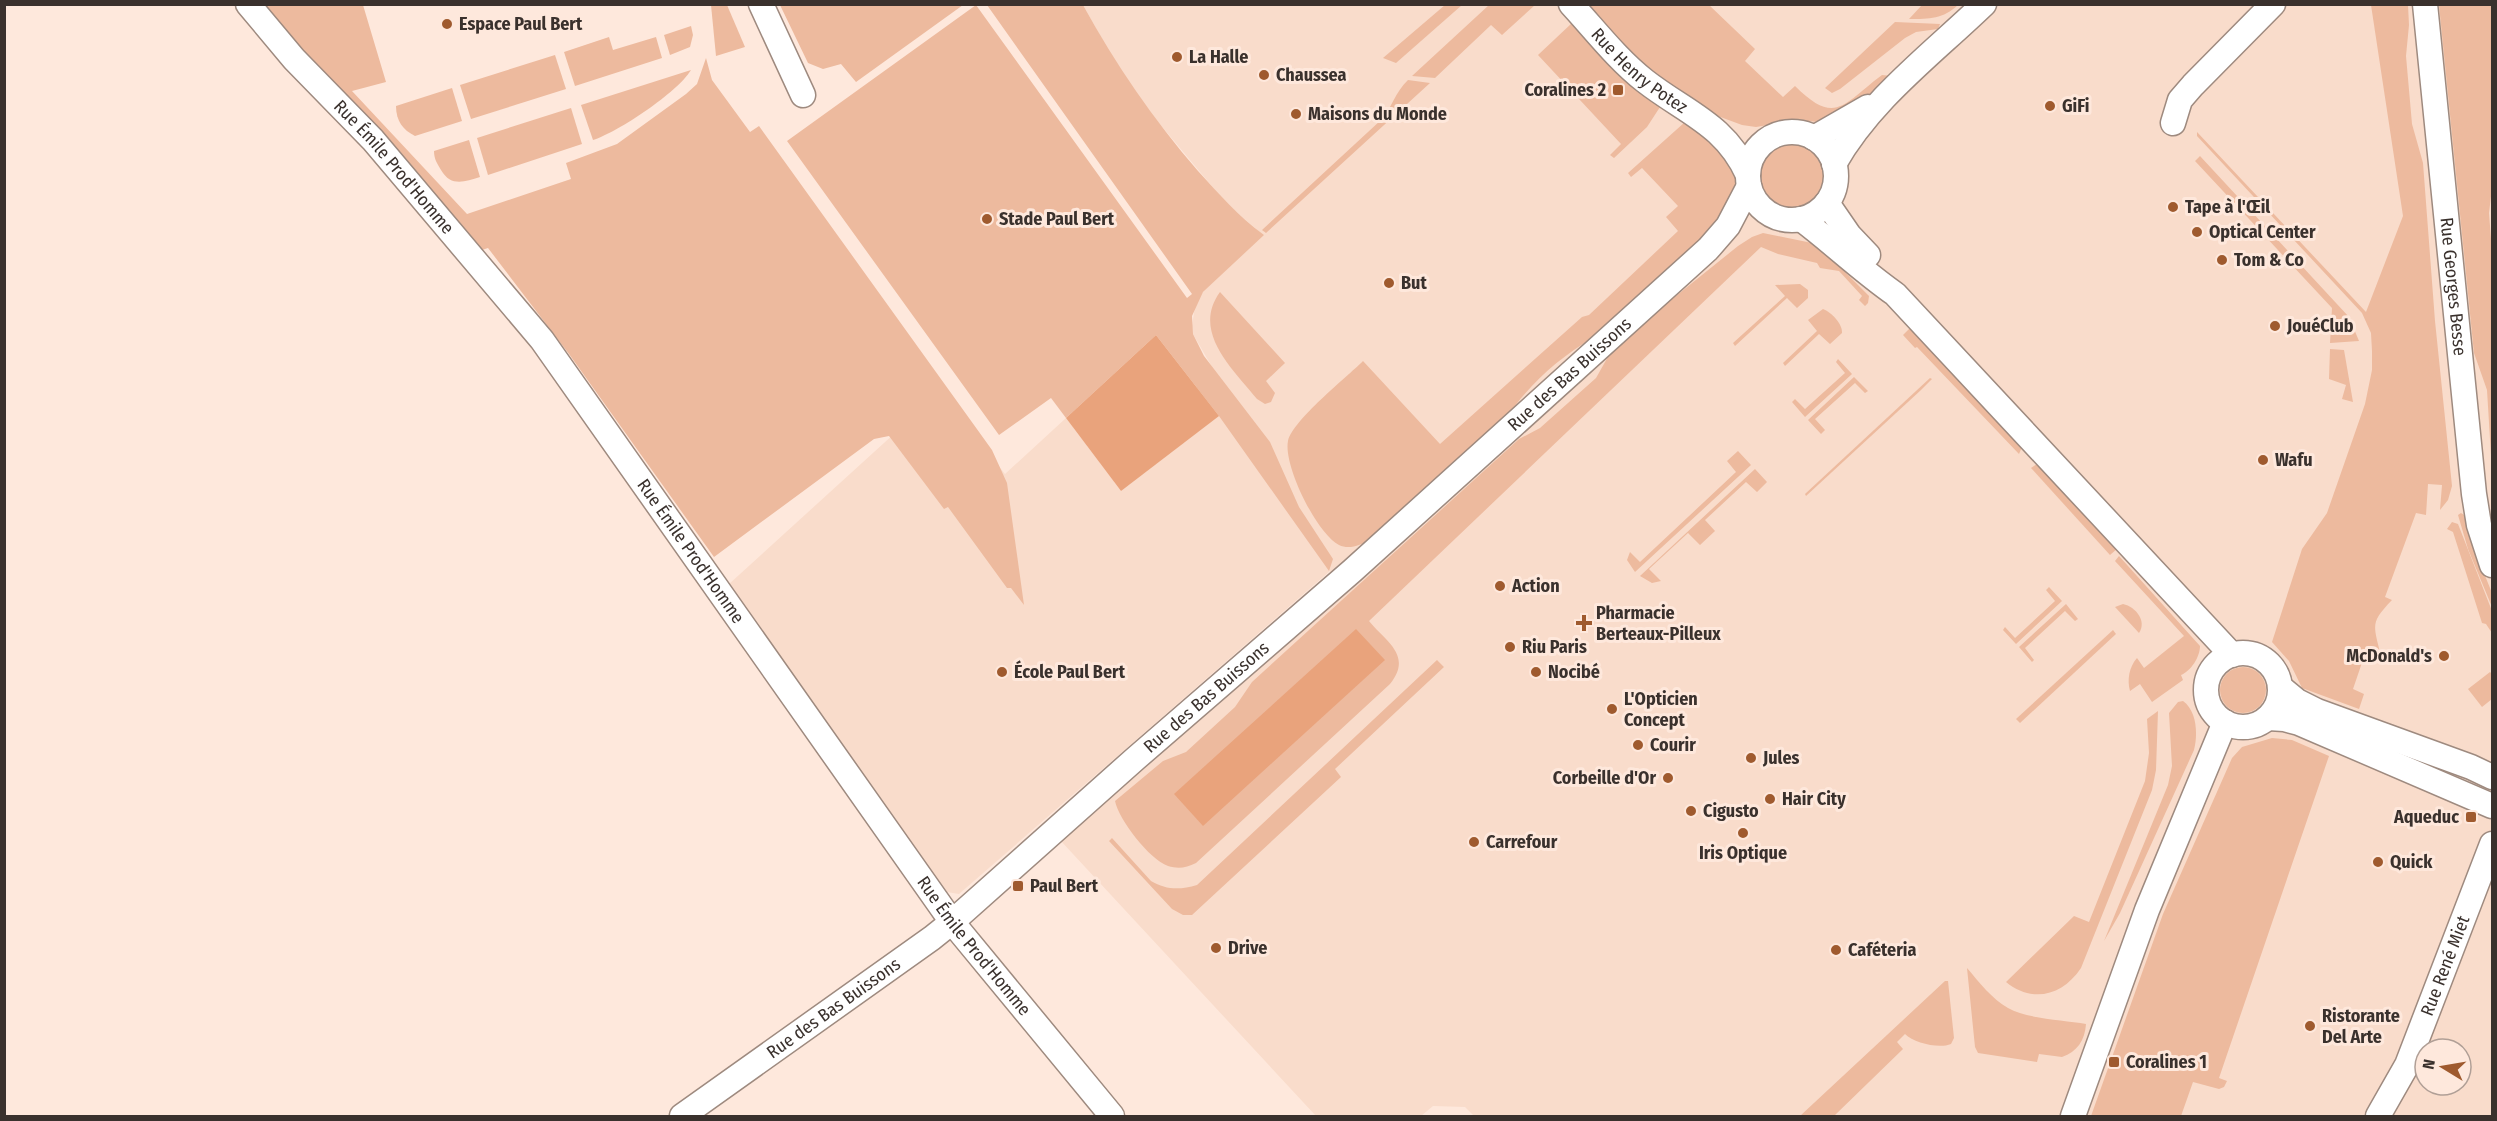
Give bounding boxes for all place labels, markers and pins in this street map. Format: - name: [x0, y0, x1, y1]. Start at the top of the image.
- place label: Espace Paul Bert: [459, 13, 583, 35]
- marker: Espace Paul Bert: [440, 17, 454, 31]
- place label: La Halle: [1189, 46, 1248, 68]
- marker: La Halle: [1170, 50, 1184, 64]
- place label: Chaussea: [1276, 64, 1347, 86]
- marker: Chaussea: [1257, 68, 1271, 82]
- place label: Coralines 2: [1524, 79, 1606, 101]
- marker: Coralines 2: [1611, 83, 1625, 97]
- place label: GiFi: [2062, 95, 2089, 117]
- marker: GiFi: [2043, 99, 2057, 113]
- place label: Maisons du Monde: [1308, 103, 1447, 125]
- marker: Maisons du Monde: [1289, 107, 1303, 121]
- place label: Tape à l'Œil: [2185, 196, 2270, 218]
- marker: Tape à l'Œil: [2166, 200, 2180, 214]
- place label: Stade Paul Bert: [999, 208, 1115, 230]
- marker: Stade Paul Bert: [980, 212, 994, 226]
- place label: Optical Center: [2209, 221, 2316, 243]
- marker: Optical Center: [2190, 225, 2204, 239]
- place label: Tom & Co: [2234, 249, 2304, 271]
- marker: Tom & Co: [2215, 253, 2229, 267]
- place label: But: [1401, 272, 1427, 294]
- marker: But: [1382, 276, 1396, 290]
- place label: JouéClub: [2286, 315, 2354, 337]
- marker: JouéClub: [2268, 319, 2282, 333]
- place label: Wafu: [2275, 449, 2313, 471]
- marker: Wafu: [2256, 453, 2270, 467]
- place label: Action: [1511, 575, 1560, 597]
- marker: Action: [1493, 579, 1507, 593]
- place label: Pharmacie Berteaux-Pilleux: [1596, 602, 1721, 645]
- marker: Pharmacie Berteaux-Pilleux: [1577, 616, 1591, 630]
- place label: Riu Paris: [1522, 636, 1587, 658]
- marker: Riu Paris: [1503, 640, 1517, 654]
- place label: McDonald's: [2346, 645, 2432, 667]
- marker: McDonald's: [2437, 649, 2451, 663]
- place label: École Paul Bert: [1014, 660, 1126, 683]
- place label: Nocibé: [1548, 661, 1600, 683]
- marker: École Paul Bert: [995, 665, 1009, 679]
- marker: Nocibé: [1529, 665, 1543, 679]
- place label: L'Opticien Concept: [1624, 688, 1698, 731]
- marker: L'Opticien Concept: [1605, 702, 1619, 716]
- place label: Courir: [1650, 734, 1696, 756]
- marker: Courir: [1631, 738, 1645, 752]
- place label: Jules: [1762, 747, 1800, 769]
- marker: Jules: [1744, 751, 1758, 765]
- place label: Corbeille d'Or: [1553, 767, 1656, 789]
- marker: Corbeille d'Or: [1661, 771, 1675, 785]
- place label: Hair City: [1782, 788, 1846, 810]
- marker: Hair City: [1763, 792, 1777, 806]
- place label: Cigusto: [1703, 800, 1759, 822]
- marker: Cigusto: [1684, 804, 1698, 818]
- place label: Aqueduc: [2393, 806, 2459, 828]
- marker: Aqueduc: [2464, 810, 2478, 824]
- marker: Iris Optique: [1736, 826, 1750, 840]
- place label: Carrefour: [1486, 831, 1558, 853]
- marker: Carrefour: [1467, 835, 1481, 849]
- place label: Iris Optique: [1699, 842, 1787, 864]
- place label: Quick: [2390, 851, 2433, 873]
- marker: Quick: [2371, 855, 2385, 869]
- place label: Paul Bert: [1030, 875, 1099, 897]
- marker: Paul Bert: [1011, 879, 1025, 893]
- place label: Drive: [1228, 937, 1267, 959]
- place label: Caféteria: [1848, 939, 1916, 961]
- marker: Drive: [1209, 941, 1223, 955]
- marker: Caféteria: [1829, 943, 1843, 957]
- place label: Ristorante Del Arte: [2322, 1005, 2400, 1048]
- marker: Ristorante Del Arte: [2303, 1019, 2317, 1033]
- place label: Coralines 1: [2126, 1051, 2207, 1073]
- marker: Coralines 1: [2107, 1055, 2121, 1069]

